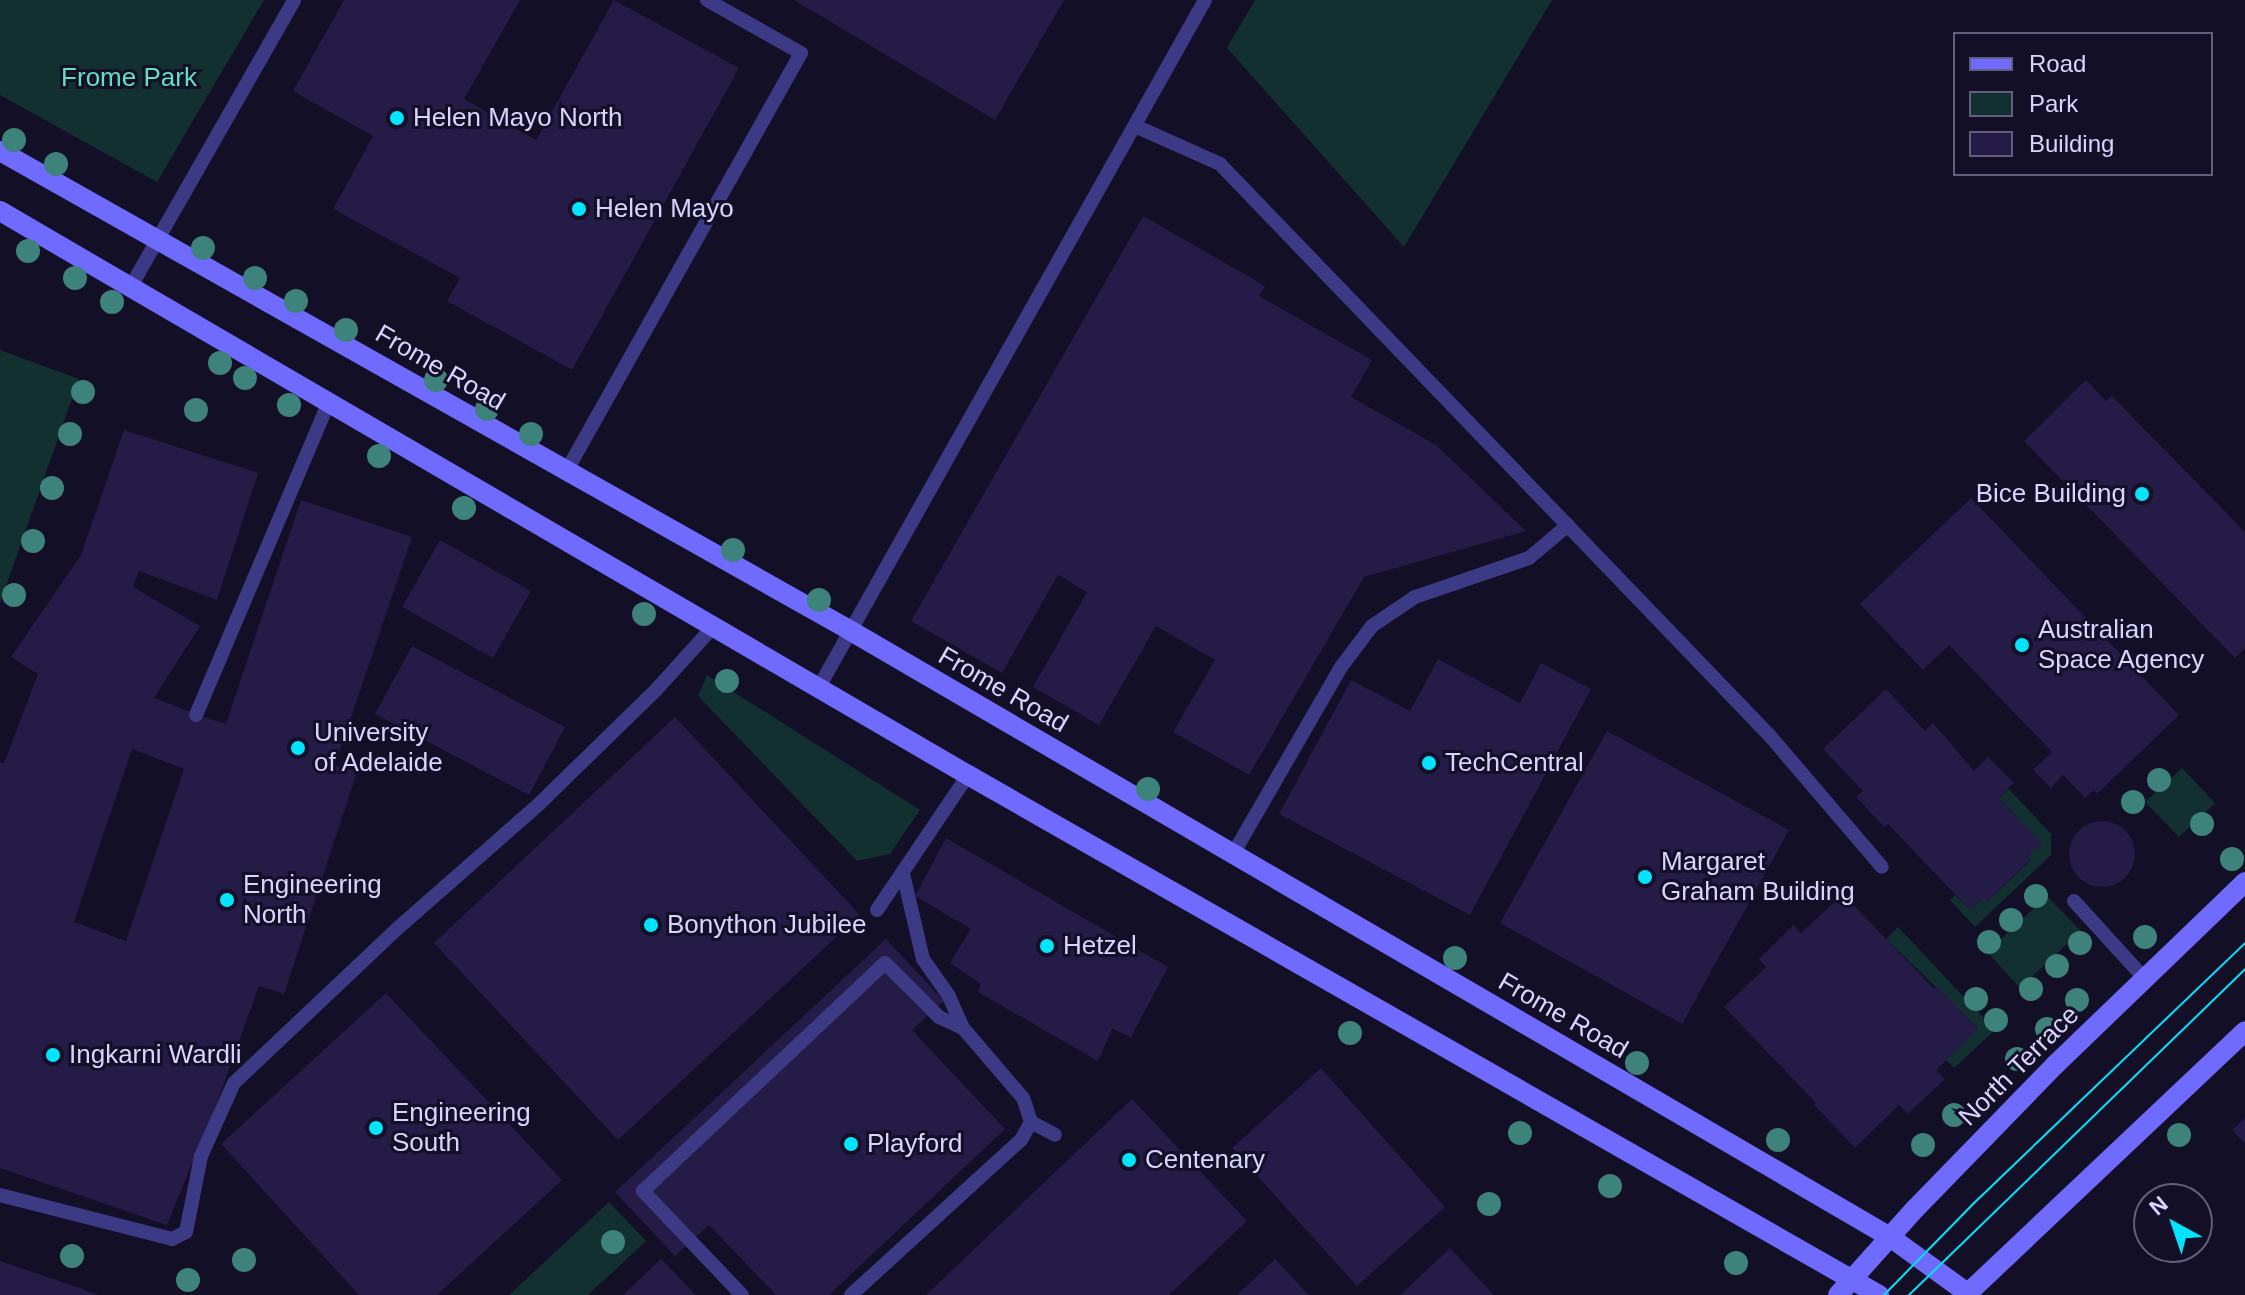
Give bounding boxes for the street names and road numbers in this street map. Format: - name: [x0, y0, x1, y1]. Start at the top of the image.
- street label: Frome Road: [370, 318, 510, 418]
- street label: Frome Road: [933, 640, 1073, 740]
- street label: Frome Road: [1493, 966, 1633, 1066]
- street label: North Terrace: [1952, 999, 2086, 1133]

